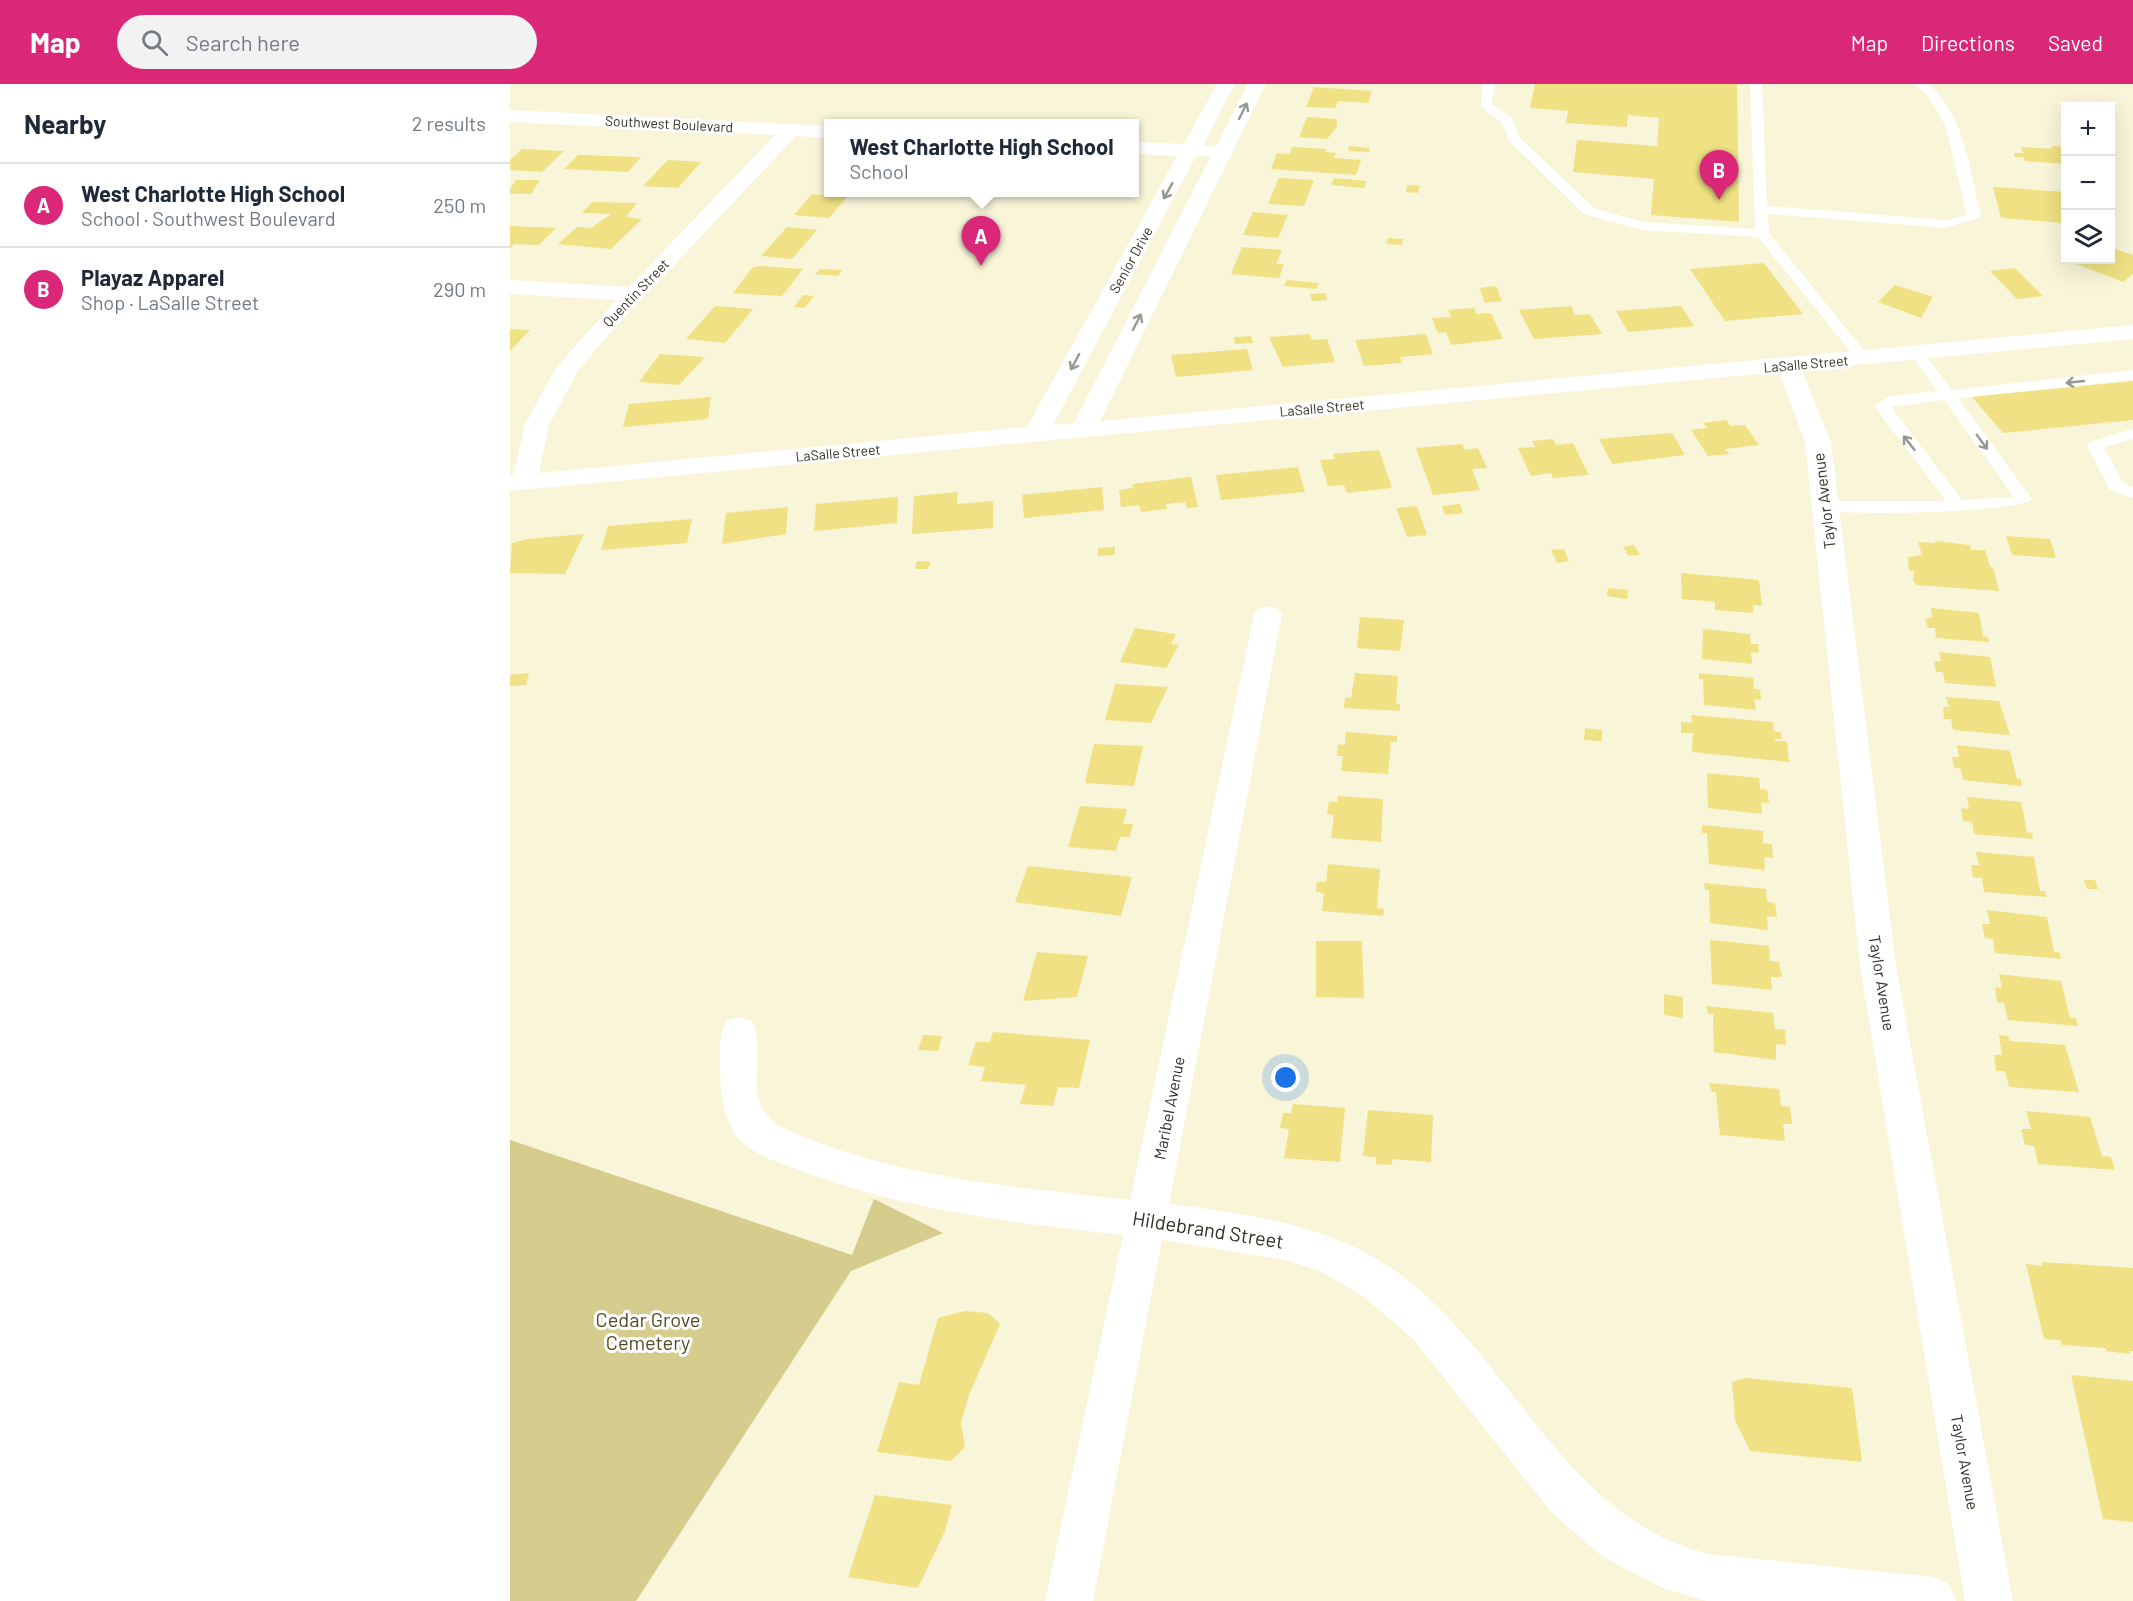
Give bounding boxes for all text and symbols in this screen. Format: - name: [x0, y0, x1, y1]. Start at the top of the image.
- search box: [117, 15, 537, 69]
- text: Map: [30, 25, 81, 59]
- icon: search: [138, 26, 171, 59]
- text: Search here: [186, 29, 300, 55]
- text: Map: [1851, 30, 1888, 55]
- text: Directions: [1921, 30, 2015, 55]
- text: Saved: [2048, 30, 2103, 55]
- one-way arrow: [1238, 102, 1250, 120]
- map controls: [2061, 102, 2115, 264]
- button: +: [2061, 102, 2115, 156]
- text: Nearby: [24, 108, 106, 139]
- text: 2 results: [412, 111, 486, 135]
- street label: Southwest Boulevard: [604, 112, 734, 135]
- popup: [824, 119, 1139, 197]
- text: West Charlotte High School: [849, 133, 1114, 159]
- pin: B: [1700, 150, 1738, 200]
- button: −: [2061, 156, 2115, 210]
- text: School: [849, 159, 909, 183]
- text: West Charlotte High School: [81, 180, 345, 206]
- one-way arrow: [1162, 182, 1174, 199]
- text: A: [37, 193, 50, 217]
- text: 250 m: [433, 193, 486, 217]
- text: School · Southwest Boulevard: [81, 206, 336, 230]
- button: layers: [2061, 210, 2115, 264]
- pin: A: [962, 216, 1000, 266]
- street label: Senior Drive: [1105, 224, 1156, 296]
- street label: Quentin Street: [599, 255, 672, 330]
- text: Playaz Apparel: [81, 264, 224, 290]
- text: B: [37, 277, 50, 301]
- text: 290 m: [433, 277, 486, 301]
- text: Shop · LaSalle Street: [81, 290, 259, 314]
- one-way arrow: [1132, 314, 1143, 332]
- street label: LaSalle Street: [1763, 351, 1849, 376]
- one-way arrow: [1069, 353, 1081, 370]
- one-way arrow: [2065, 377, 2085, 388]
- street label: LaSalle Street: [1279, 395, 1365, 420]
- one-way arrow: [1976, 434, 1989, 450]
- one-way arrow: [1903, 435, 1916, 451]
- street label: LaSalle Street: [795, 440, 881, 465]
- street label: Taylor Avenue: [1808, 452, 1839, 550]
- street label: Taylor Avenue: [1866, 934, 1899, 1032]
- street label: Maribel Avenue: [1149, 1055, 1188, 1161]
- your location: [1271, 1063, 1300, 1092]
- street label: Hildebrand Street: [1131, 1205, 1286, 1253]
- park label: Cedar Grove Cemetery: [596, 1307, 700, 1354]
- street label: Taylor Avenue: [1948, 1413, 1983, 1511]

